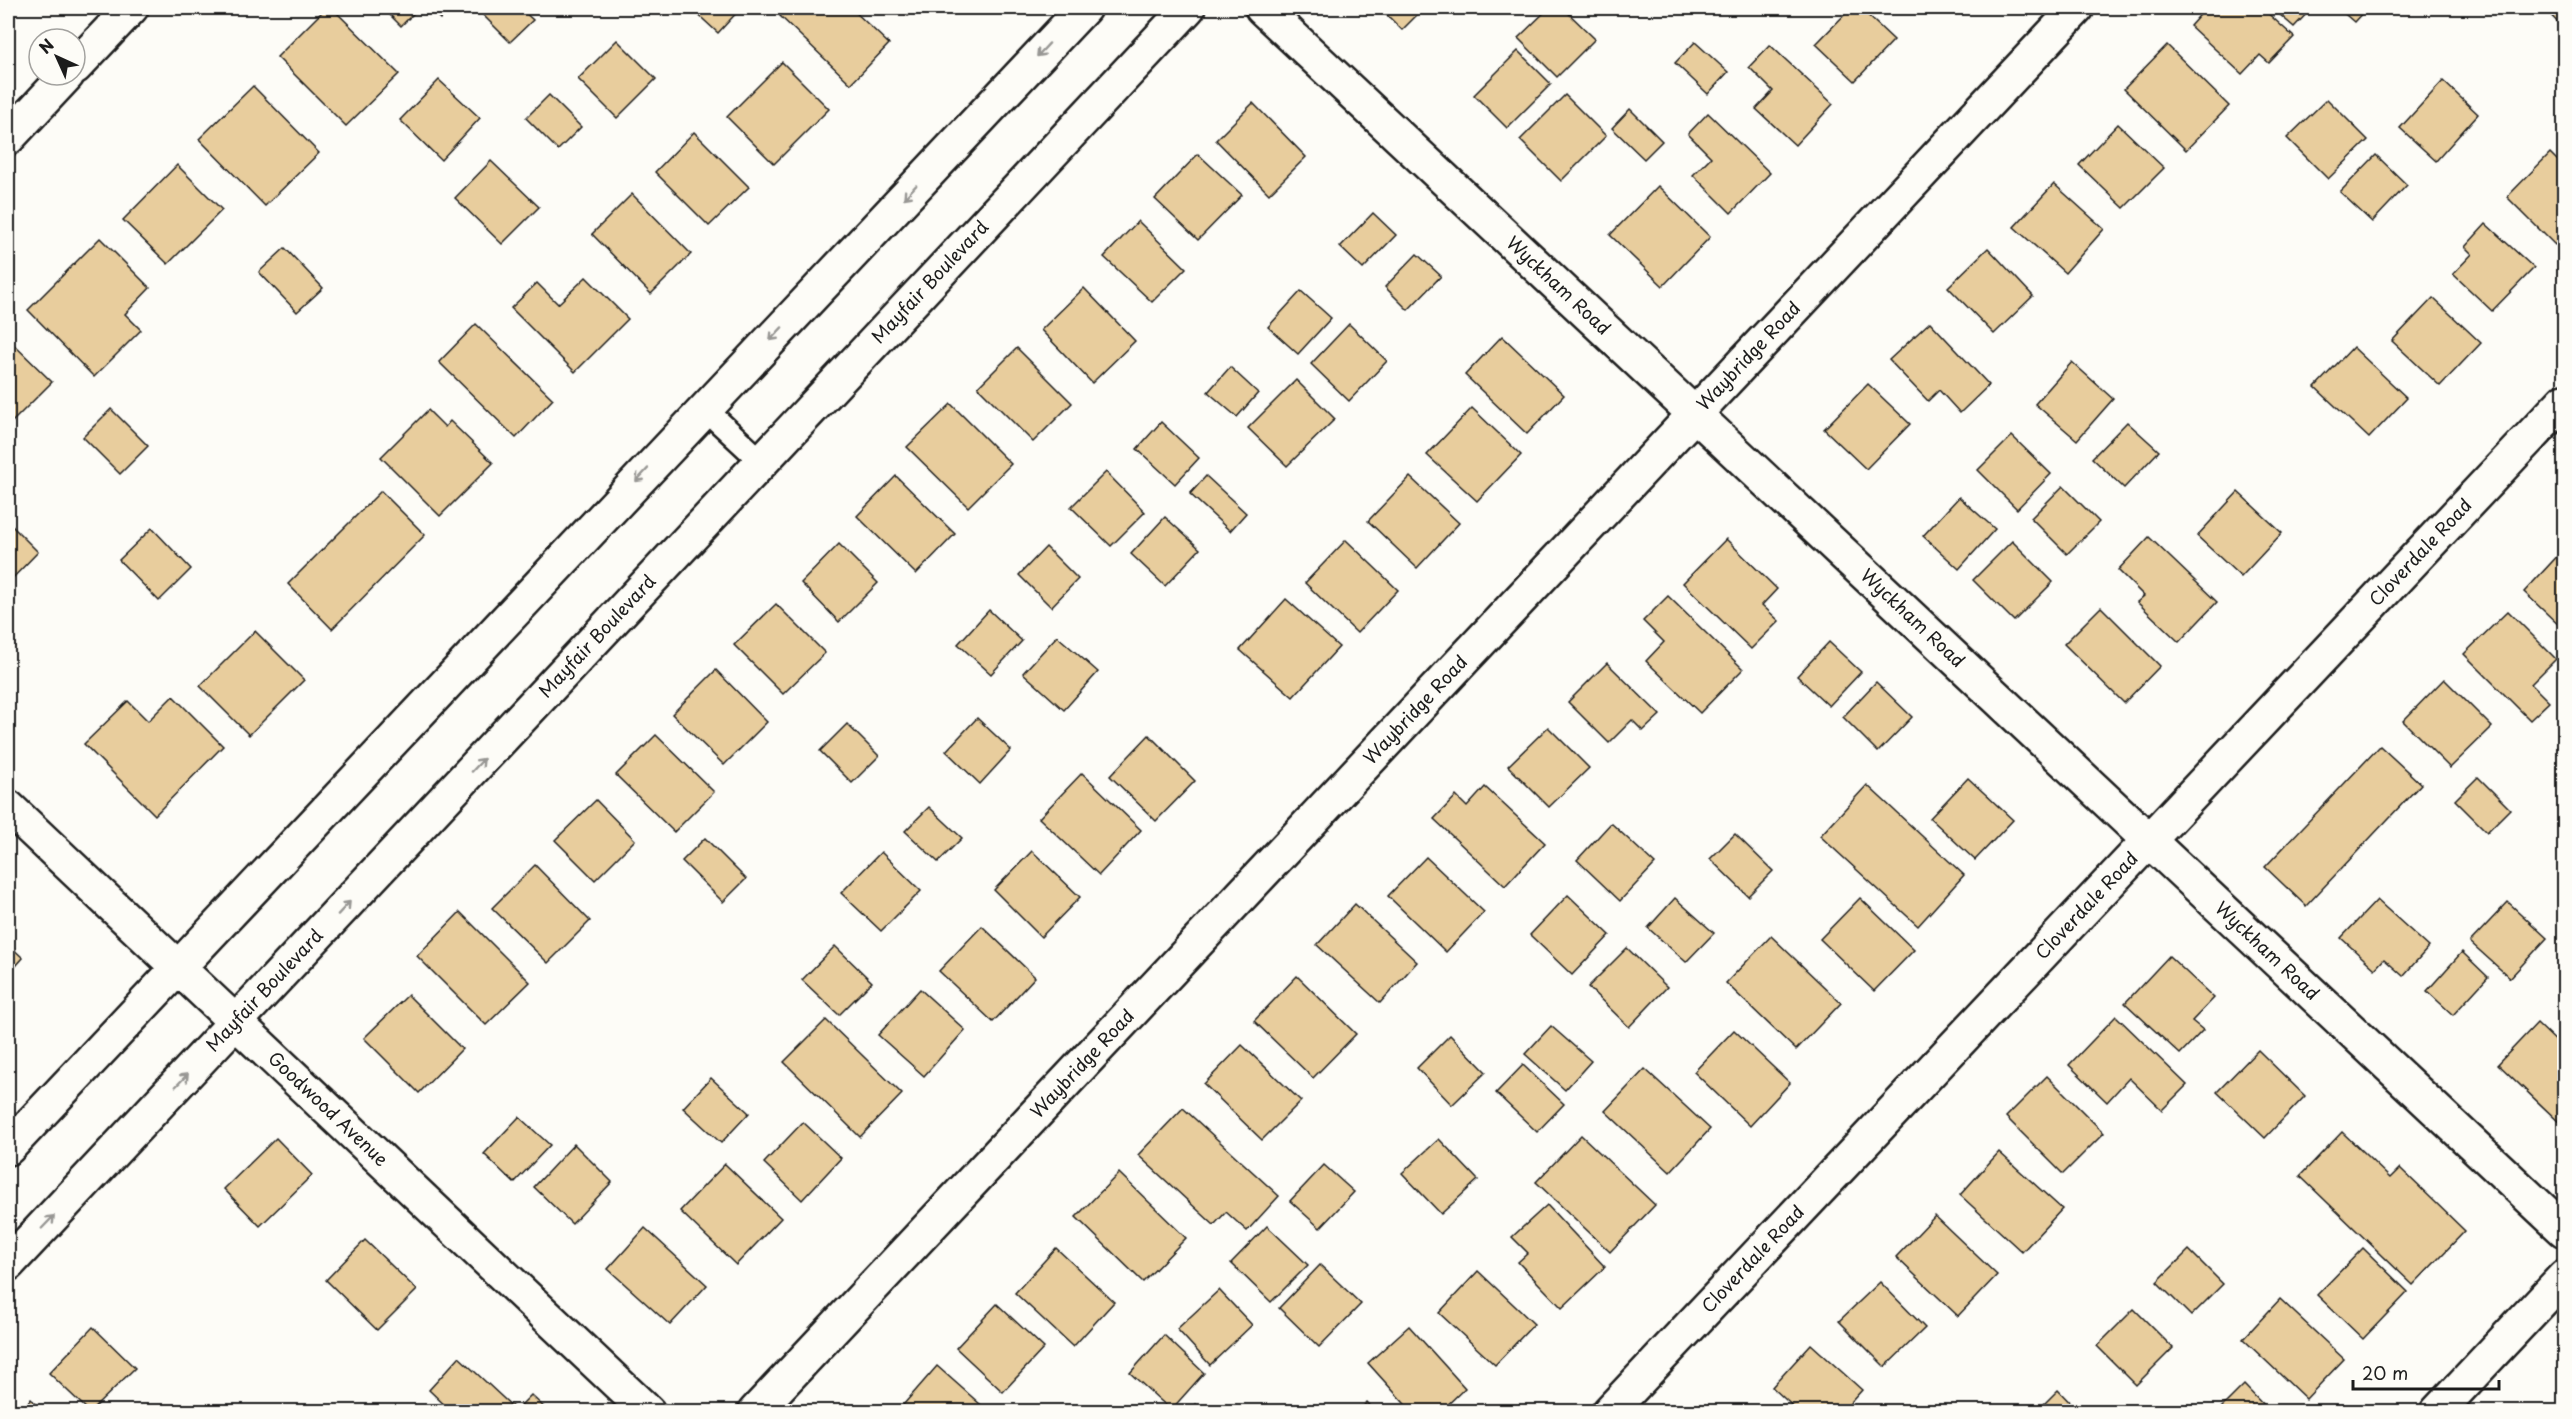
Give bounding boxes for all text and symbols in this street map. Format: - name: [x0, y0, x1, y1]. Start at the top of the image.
- north arrow: [27, 27, 87, 87]
- text: N: [33, 33, 59, 59]
- one-way arrow: [1037, 42, 1051, 57]
- one-way arrow: [902, 184, 917, 199]
- street label: Mayfair Boulevard: [865, 214, 994, 349]
- street label: Wyckham Road: [1501, 229, 1617, 341]
- street label: Waybridge Road: [1690, 295, 1806, 416]
- one-way arrow: [769, 326, 783, 341]
- one-way arrow: [635, 468, 649, 483]
- street label: Cloverdale Road: [2362, 492, 2477, 612]
- street label: Wyckham Road: [1855, 562, 1972, 673]
- street label: Mayfair Boulevard: [532, 568, 661, 703]
- street label: Waybridge Road: [1357, 649, 1473, 770]
- one-way arrow: [471, 758, 485, 773]
- street label: Cloverdale Road: [2028, 845, 2144, 965]
- street label: Wyckham Road: [2210, 894, 2326, 1006]
- one-way arrow: [337, 900, 352, 915]
- street label: Mayfair Boulevard: [199, 922, 328, 1057]
- street label: Waybridge Road: [1023, 1002, 1140, 1124]
- street label: Goodwood Avenue: [263, 1045, 395, 1172]
- one-way arrow: [175, 1073, 189, 1088]
- street label: Cloverdale Road: [1694, 1198, 1810, 1318]
- one-way arrow: [41, 1214, 55, 1229]
- scale bar: [2353, 1353, 2498, 1391]
- text: 20 m: [2362, 1359, 2408, 1386]

